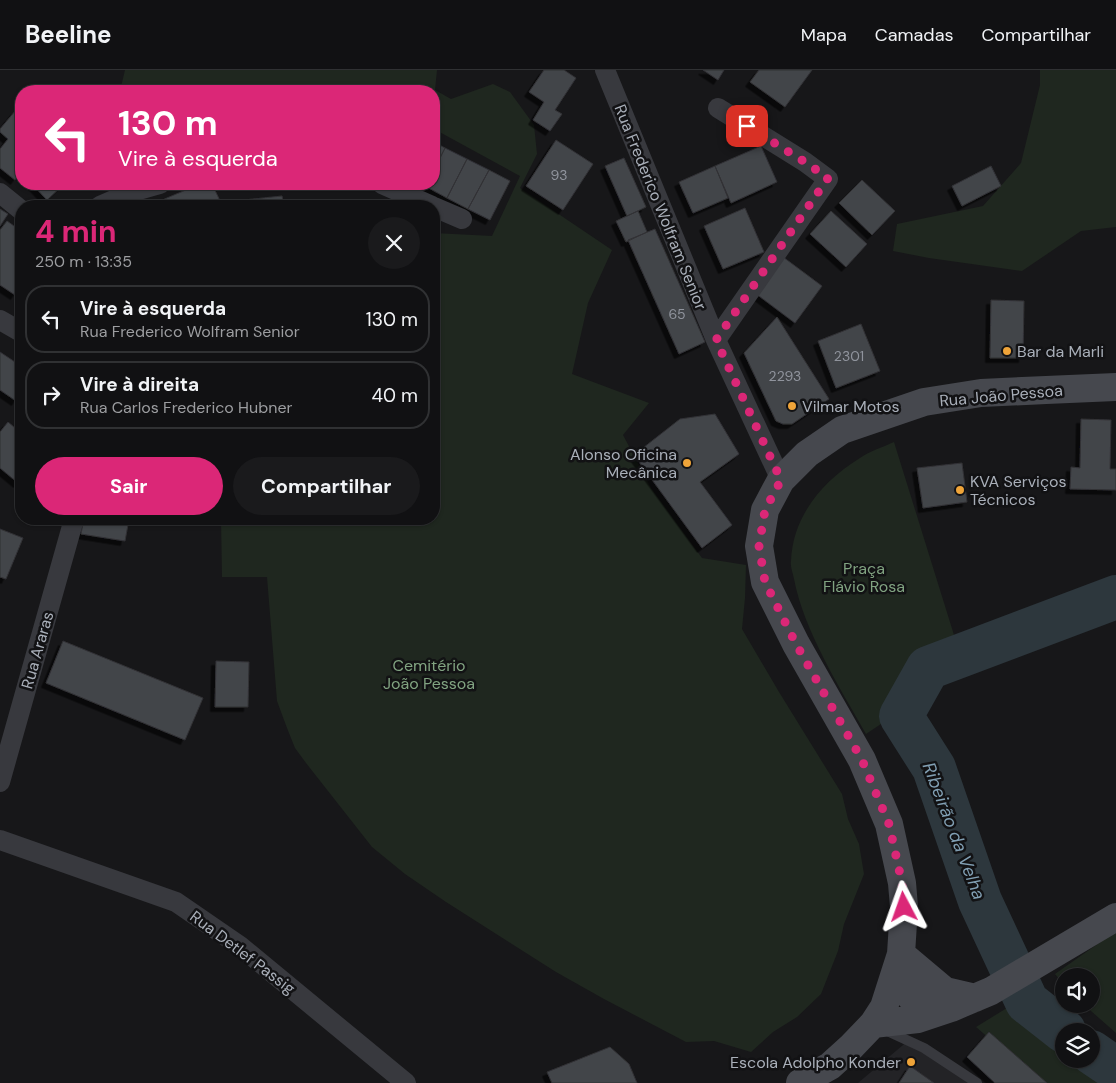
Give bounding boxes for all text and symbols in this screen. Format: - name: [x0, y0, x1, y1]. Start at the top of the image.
- text: Beeline: [25, 19, 111, 50]
- text: Mapa: [801, 23, 847, 47]
- text: Camadas: [875, 23, 953, 47]
- text: Compartilhar: [981, 23, 1091, 47]
- text: 130 m: [118, 100, 218, 146]
- street label: Rua Frederico Wolfram Senior: [610, 101, 711, 313]
- icon: left: [35, 105, 100, 170]
- pin: [726, 105, 768, 147]
- icon: arrive: [733, 112, 761, 140]
- text: Vire à esquerda: [118, 144, 278, 173]
- house number: 93: [551, 166, 567, 184]
- text: 4 min: [35, 212, 117, 251]
- button: close: [368, 217, 420, 269]
- text: 250 m · 13:35: [35, 251, 132, 272]
- text: Vire à esquerda: [80, 296, 226, 321]
- icon: left: [37, 305, 65, 333]
- house number: 65: [668, 305, 686, 323]
- text: 130 m: [366, 307, 418, 332]
- text: Rua Frederico Wolfram Senior: [80, 321, 300, 342]
- place label: Bar da Marli: [1017, 341, 1104, 362]
- marker: Bar da Marli: [1001, 345, 1013, 357]
- house number: 2301: [834, 347, 864, 365]
- house number: 2293: [769, 367, 801, 385]
- text: Vire à direita: [80, 372, 199, 397]
- street label: Rua João Pessoa: [938, 380, 1064, 411]
- icon: right: [37, 381, 65, 409]
- text: 40 m: [371, 383, 418, 408]
- place label: Vilmar Motos: [802, 396, 899, 417]
- text: Rua Carlos Frederico Hubner: [80, 397, 292, 418]
- marker: Vilmar Motos: [786, 400, 798, 412]
- place label: Alonso Oficina Mecânica: [570, 444, 677, 483]
- button: Sair: [35, 457, 223, 515]
- button: Compartilhar: [233, 457, 420, 515]
- marker: Alonso Oficina Mecânica: [681, 457, 693, 469]
- place label: KVA Serviços Técnicos: [970, 471, 1067, 510]
- marker: KVA Serviços Técnicos: [954, 484, 966, 496]
- park label: Praça Flávio Rosa: [823, 558, 905, 597]
- street label: Rua Araras: [16, 609, 59, 691]
- park label: Cemitério João Pessoa: [383, 655, 475, 694]
- water label: Ribeirão da Velha: [917, 759, 991, 903]
- position arrow: [877, 880, 929, 932]
- street label: Rua Detlef Passig: [186, 906, 300, 999]
- map controls: [1055, 968, 1100, 1068]
- button: sound: [1055, 968, 1100, 1013]
- button: layers: [1055, 1023, 1100, 1068]
- place label: Escola Adolpho Konder: [730, 1052, 901, 1073]
- marker: Escola Adolpho Konder: [905, 1056, 917, 1068]

